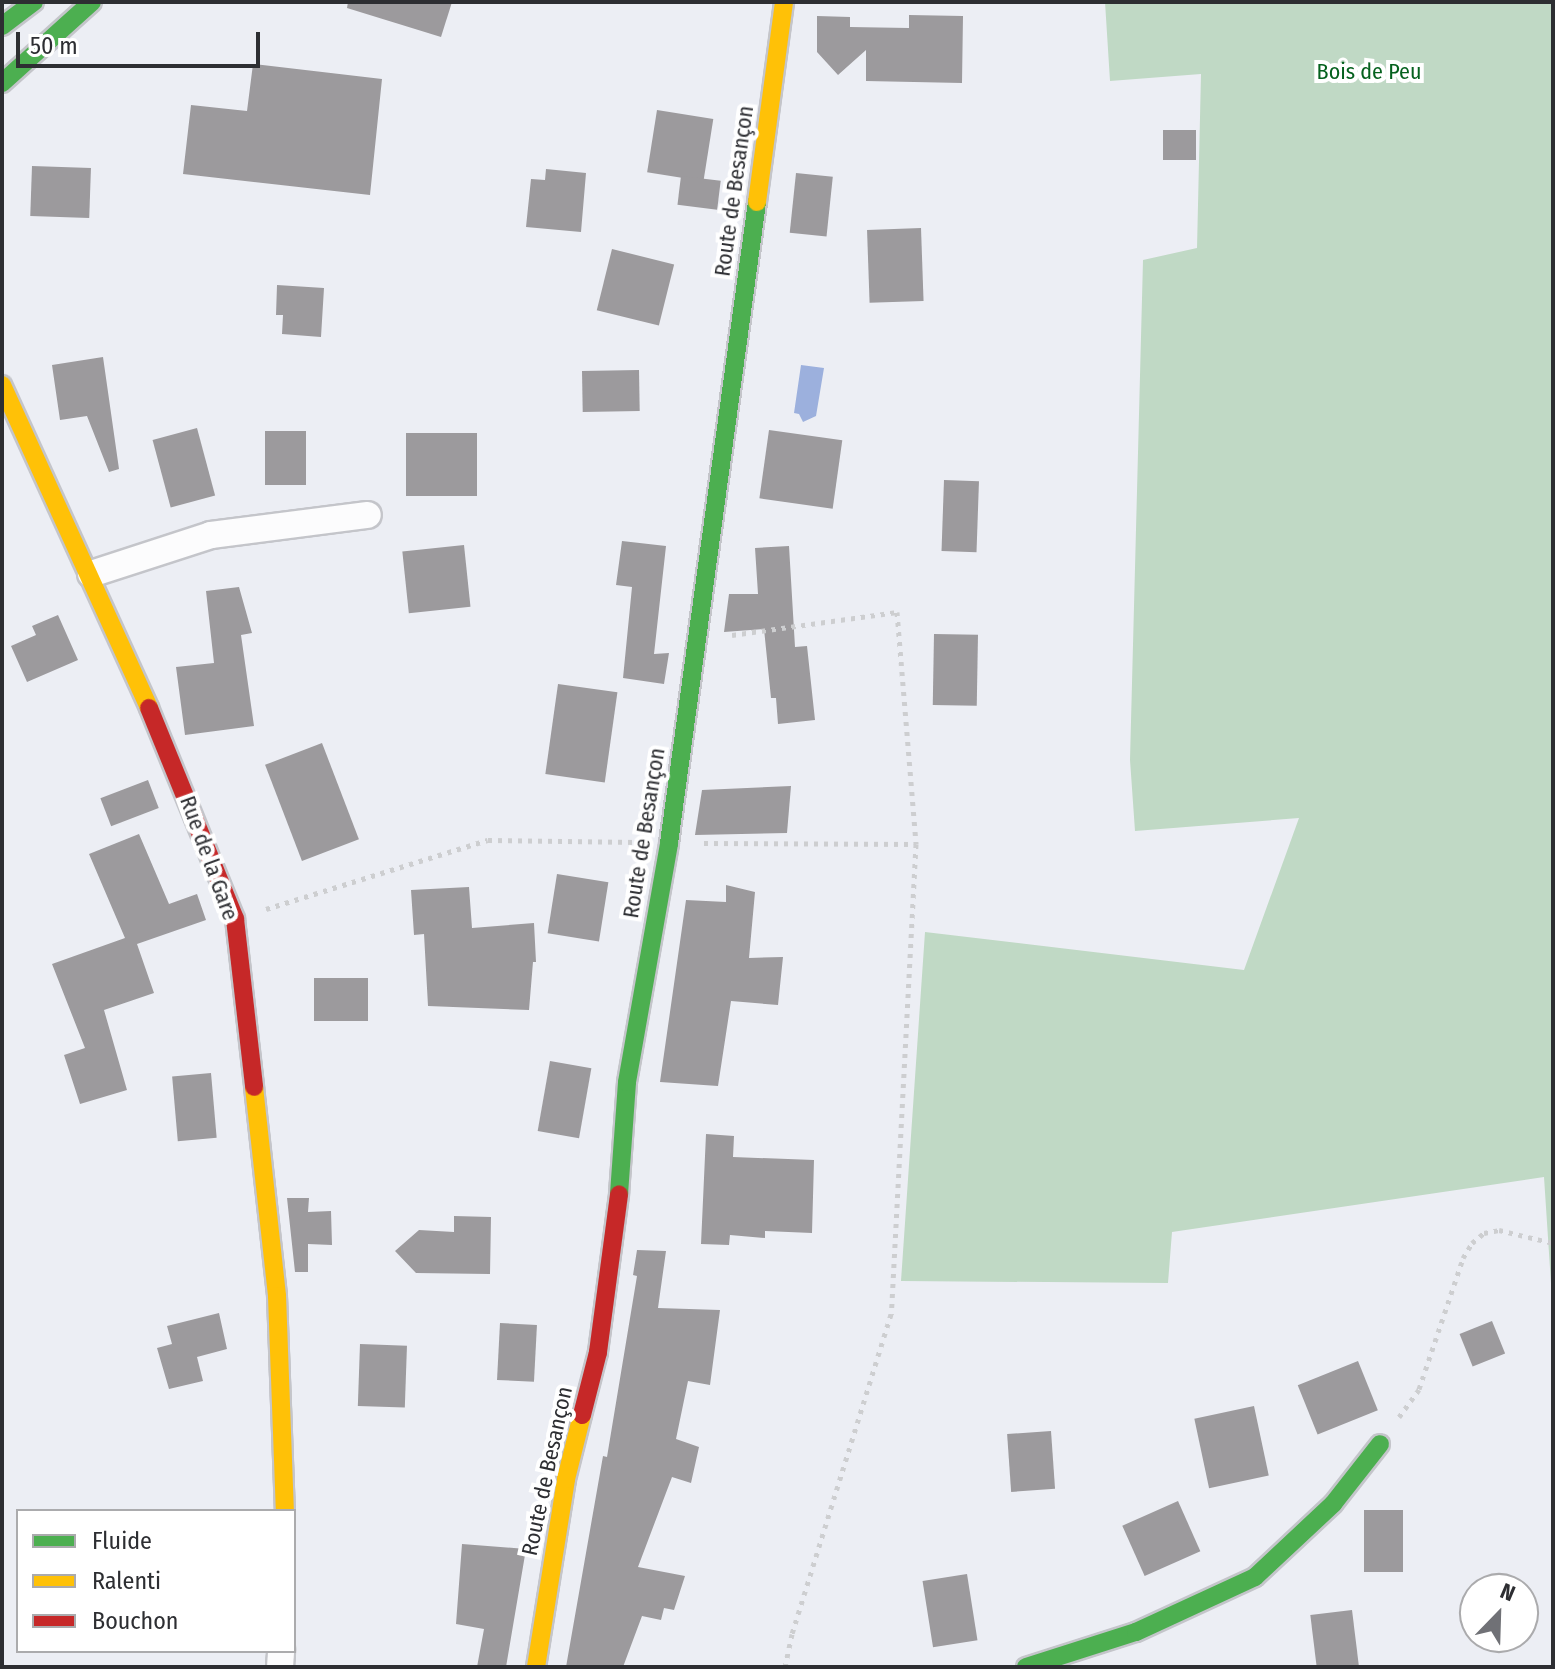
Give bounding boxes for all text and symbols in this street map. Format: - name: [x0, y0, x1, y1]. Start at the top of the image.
- scale bar: [20, 16, 264, 66]
- text: 50 m: [30, 32, 78, 60]
- park label: Bois de Peu: [1317, 59, 1421, 85]
- street label: Route de Besançon: [709, 104, 759, 278]
- street label: Route de Besançon: [617, 746, 671, 920]
- street label: Rue de la Gare: [174, 792, 244, 924]
- street label: Route de Besançon: [516, 1384, 578, 1558]
- legend: [16, 1509, 296, 1653]
- text: Fluide: [92, 1527, 152, 1555]
- text: Ralenti: [92, 1567, 161, 1595]
- north arrow: [1459, 1573, 1539, 1653]
- text: N: [1496, 1577, 1519, 1607]
- text: Bouchon: [92, 1607, 179, 1635]

